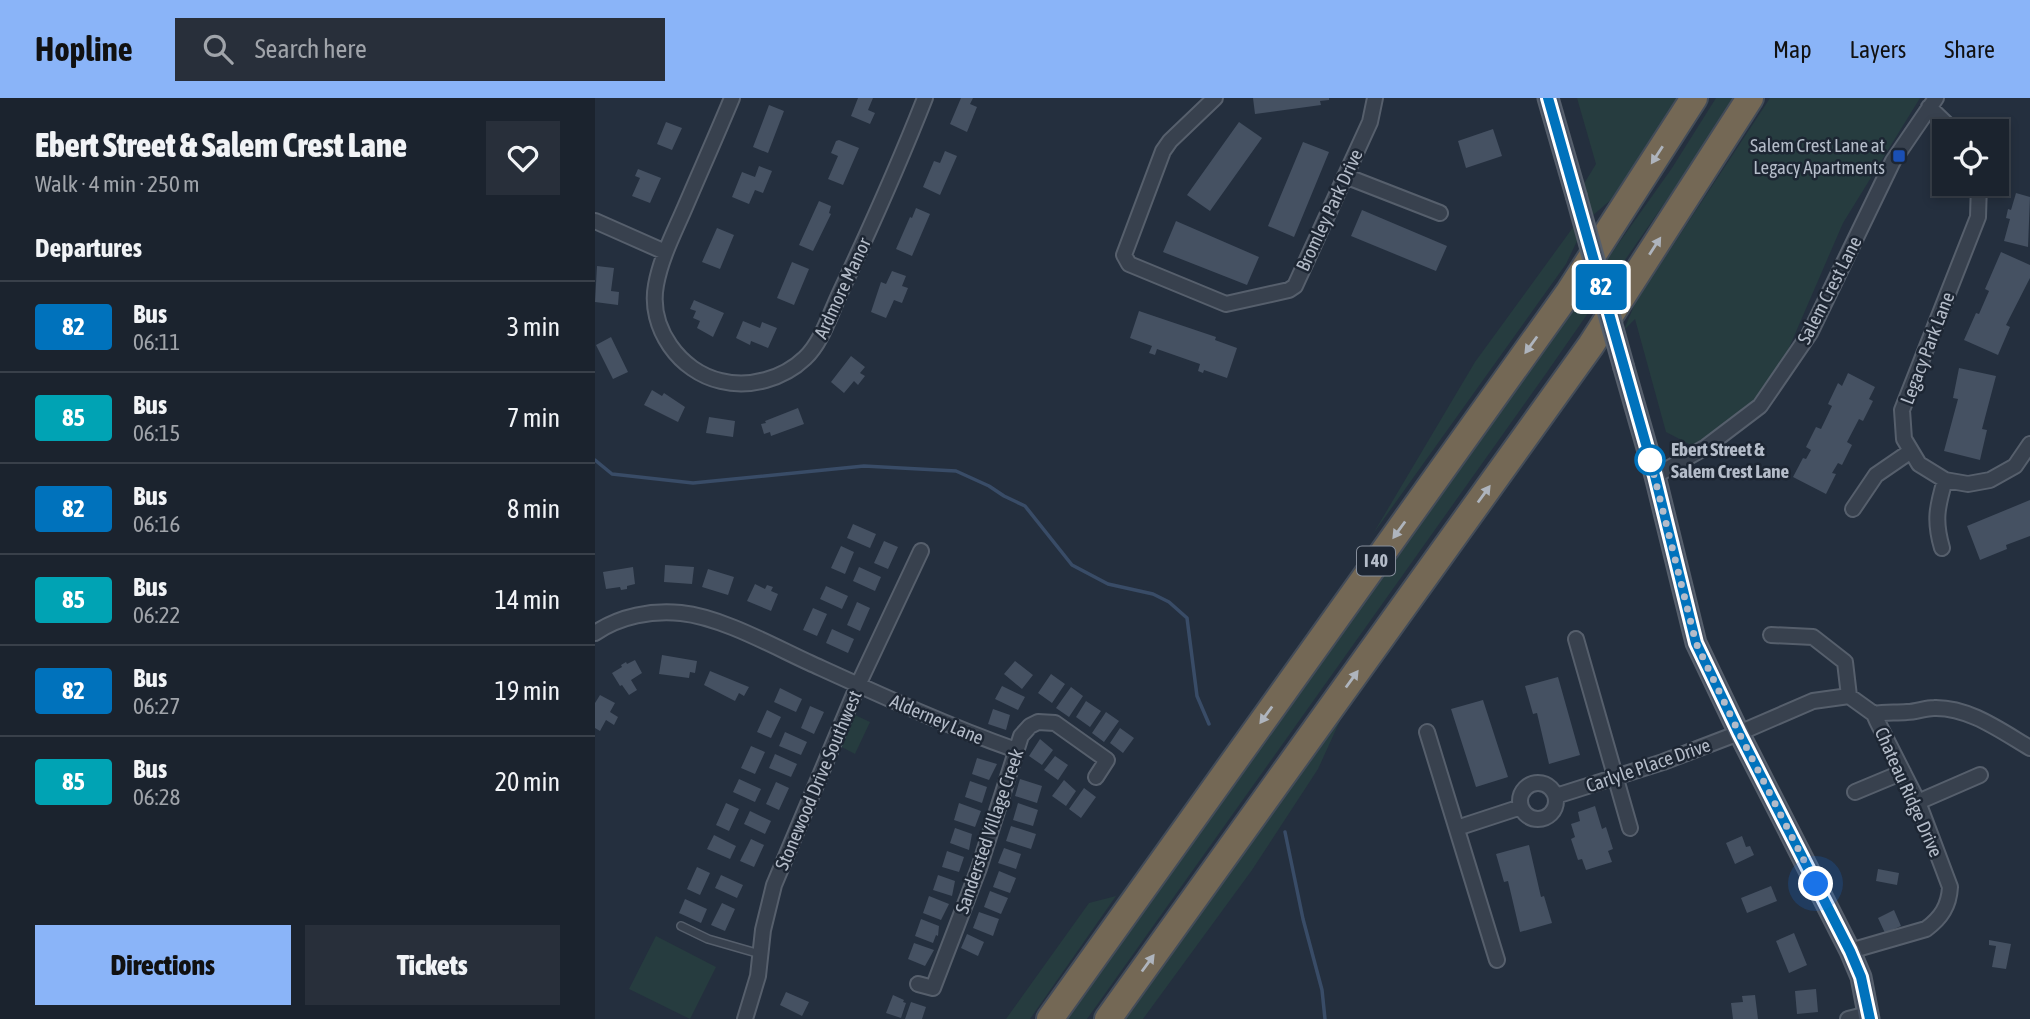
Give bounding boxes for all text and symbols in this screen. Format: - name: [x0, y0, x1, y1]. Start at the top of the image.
- search box: [175, 18, 665, 81]
- text: Hopline: [35, 30, 133, 68]
- icon: search: [199, 30, 237, 68]
- text: Search here: [255, 34, 367, 64]
- text: Map: [1773, 36, 1812, 63]
- text: Layers: [1850, 36, 1906, 63]
- text: Share: [1944, 36, 1995, 63]
- map controls: [1932, 119, 2009, 196]
- button: locate: [1932, 119, 2009, 196]
- button: heart: [486, 121, 560, 195]
- text: Ebert Street & Salem Crest Lane: [35, 126, 407, 164]
- place label: Salem Crest Lane at Legacy Apartments: [1750, 134, 1885, 178]
- street label: Bromley Park Drive: [1291, 145, 1367, 275]
- one-way arrow: [1651, 146, 1664, 165]
- marker: Salem Crest Lane at Legacy Apartments: [1891, 148, 1907, 164]
- text: Walk · 4 min · 250 m: [35, 171, 199, 197]
- street label: Salem Crest Lane: [1792, 232, 1866, 348]
- text: Departures: [35, 233, 142, 263]
- street label: Ardmore Manor: [809, 234, 875, 342]
- one-way arrow: [1648, 236, 1661, 256]
- line badge: 82: [1569, 264, 1633, 310]
- text: 82: [1590, 273, 1612, 300]
- street label: Legacy Park Lane: [1896, 289, 1958, 407]
- text: Bus: [133, 299, 167, 329]
- text: 3 min: [507, 312, 560, 342]
- text: 82: [62, 313, 85, 340]
- text: 06:11: [133, 329, 180, 355]
- one-way arrow: [1524, 336, 1538, 354]
- text: Bus: [133, 390, 167, 420]
- text: 7 min: [507, 403, 560, 433]
- text: 85: [62, 404, 85, 431]
- text: 06:15: [133, 420, 180, 446]
- place label: Ebert Street & Salem Crest Lane: [1671, 438, 1790, 482]
- marker: Ebert Street & Salem Crest Lane: [1635, 445, 1665, 475]
- text: Bus: [133, 481, 167, 511]
- one-way arrow: [1477, 485, 1491, 503]
- text: 8 min: [507, 494, 560, 524]
- text: 82: [62, 495, 85, 522]
- text: 06:16: [133, 511, 180, 537]
- one-way arrow: [1392, 521, 1406, 539]
- road number: I 40: [1357, 546, 1395, 575]
- text: Bus: [133, 572, 167, 602]
- text: 14 min: [495, 585, 560, 615]
- text: 85: [62, 586, 85, 613]
- text: 06:22: [133, 602, 180, 628]
- text: Bus: [133, 663, 167, 693]
- one-way arrow: [1345, 670, 1359, 688]
- text: 19 min: [495, 676, 560, 706]
- text: 82: [62, 677, 85, 704]
- street label: Stonewood Drive Southwest: [770, 687, 866, 873]
- street label: Alderney Lane: [887, 689, 987, 749]
- text: 06:27: [133, 693, 180, 719]
- one-way arrow: [1260, 706, 1274, 724]
- street label: Chateau Ridge Drive: [1870, 724, 1948, 860]
- street label: Carlyle Place Drive: [1583, 733, 1713, 797]
- street label: Sandersted Village Creek: [950, 745, 1028, 916]
- text: Bus: [133, 754, 167, 784]
- text: 20 min: [495, 767, 560, 797]
- text: 85: [62, 768, 85, 795]
- text: 06:28: [133, 784, 180, 810]
- your location: [1798, 866, 1833, 901]
- button: Directions: [35, 925, 291, 1005]
- button: Tickets: [305, 925, 560, 1005]
- one-way arrow: [1141, 954, 1155, 973]

